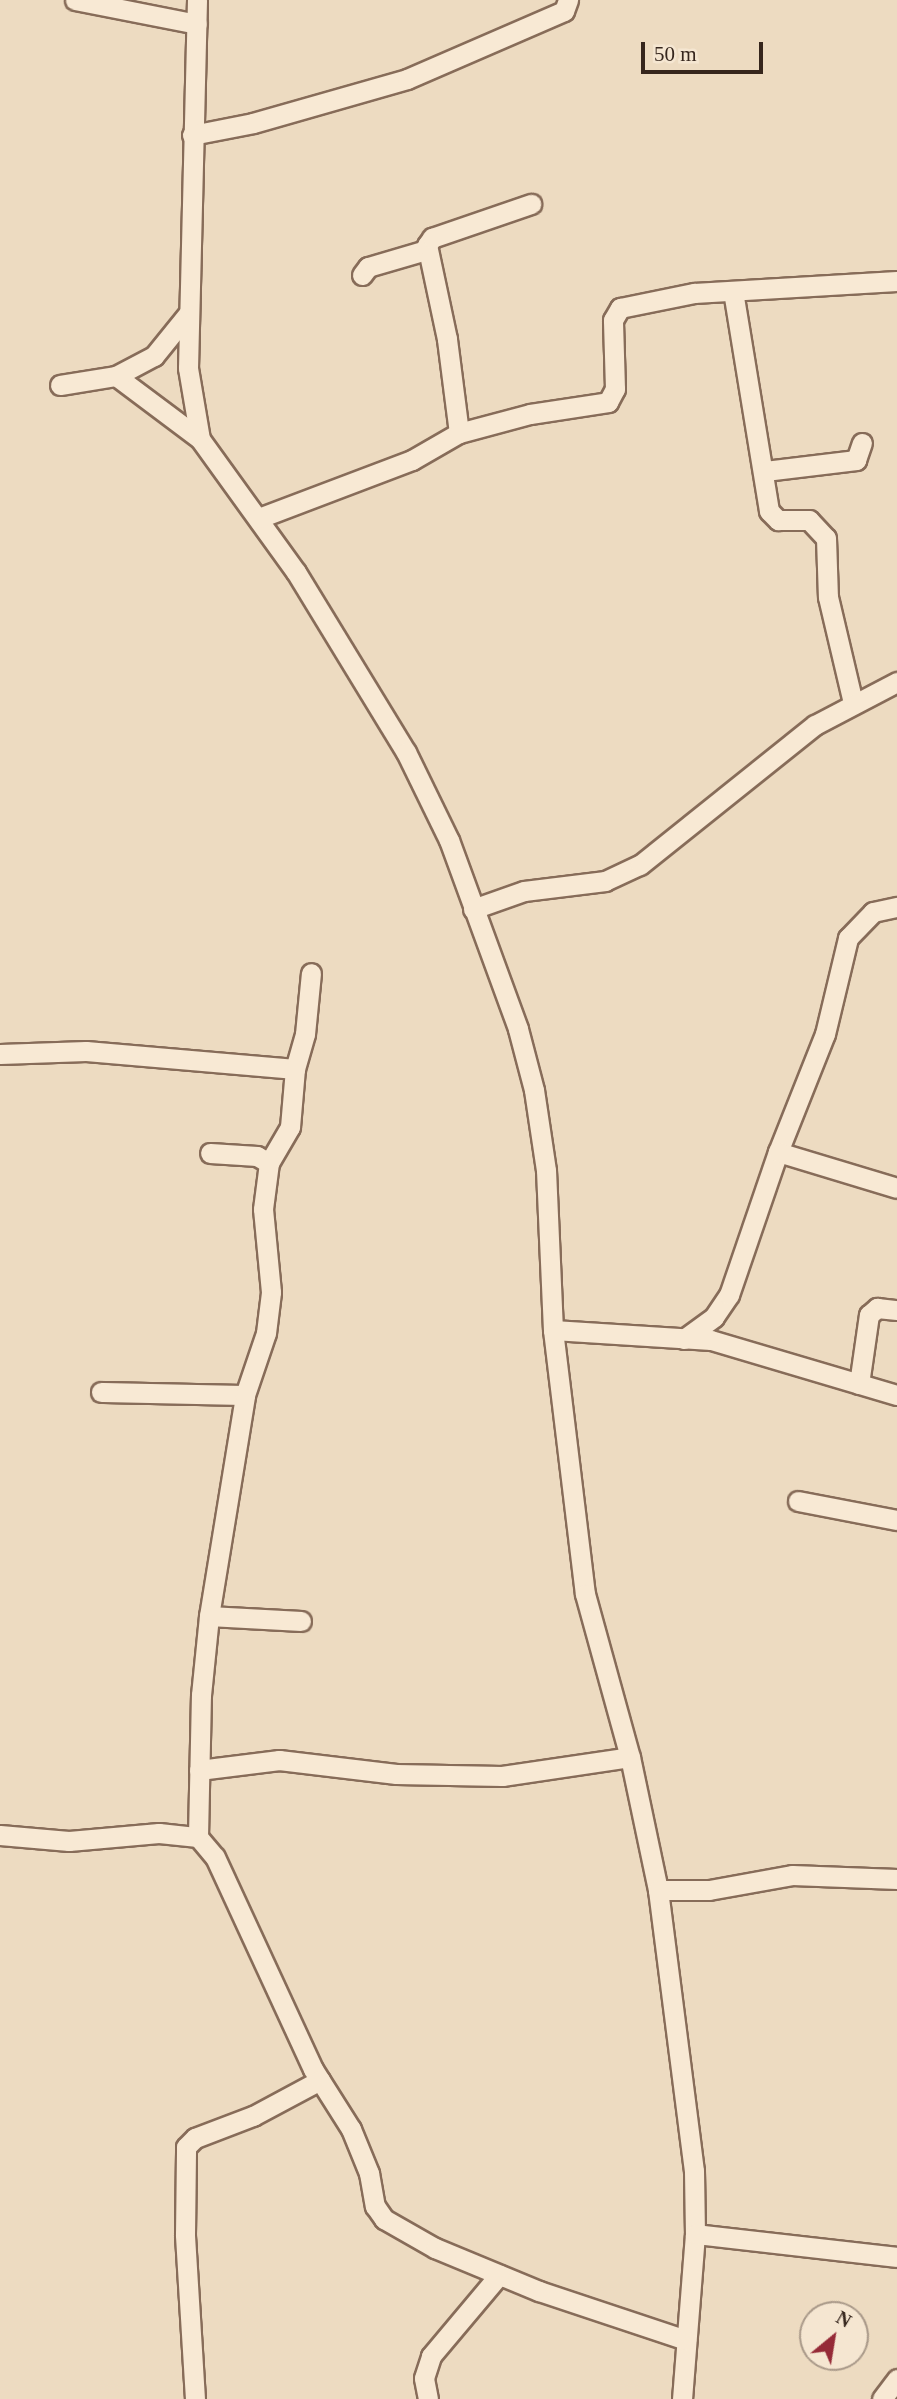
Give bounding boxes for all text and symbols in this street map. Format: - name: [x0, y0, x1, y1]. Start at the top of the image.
- scale bar: [645, 28, 768, 72]
- text: 50 m: [654, 42, 697, 66]
- north arrow: [799, 2301, 869, 2371]
- text: N: [833, 2307, 855, 2332]

